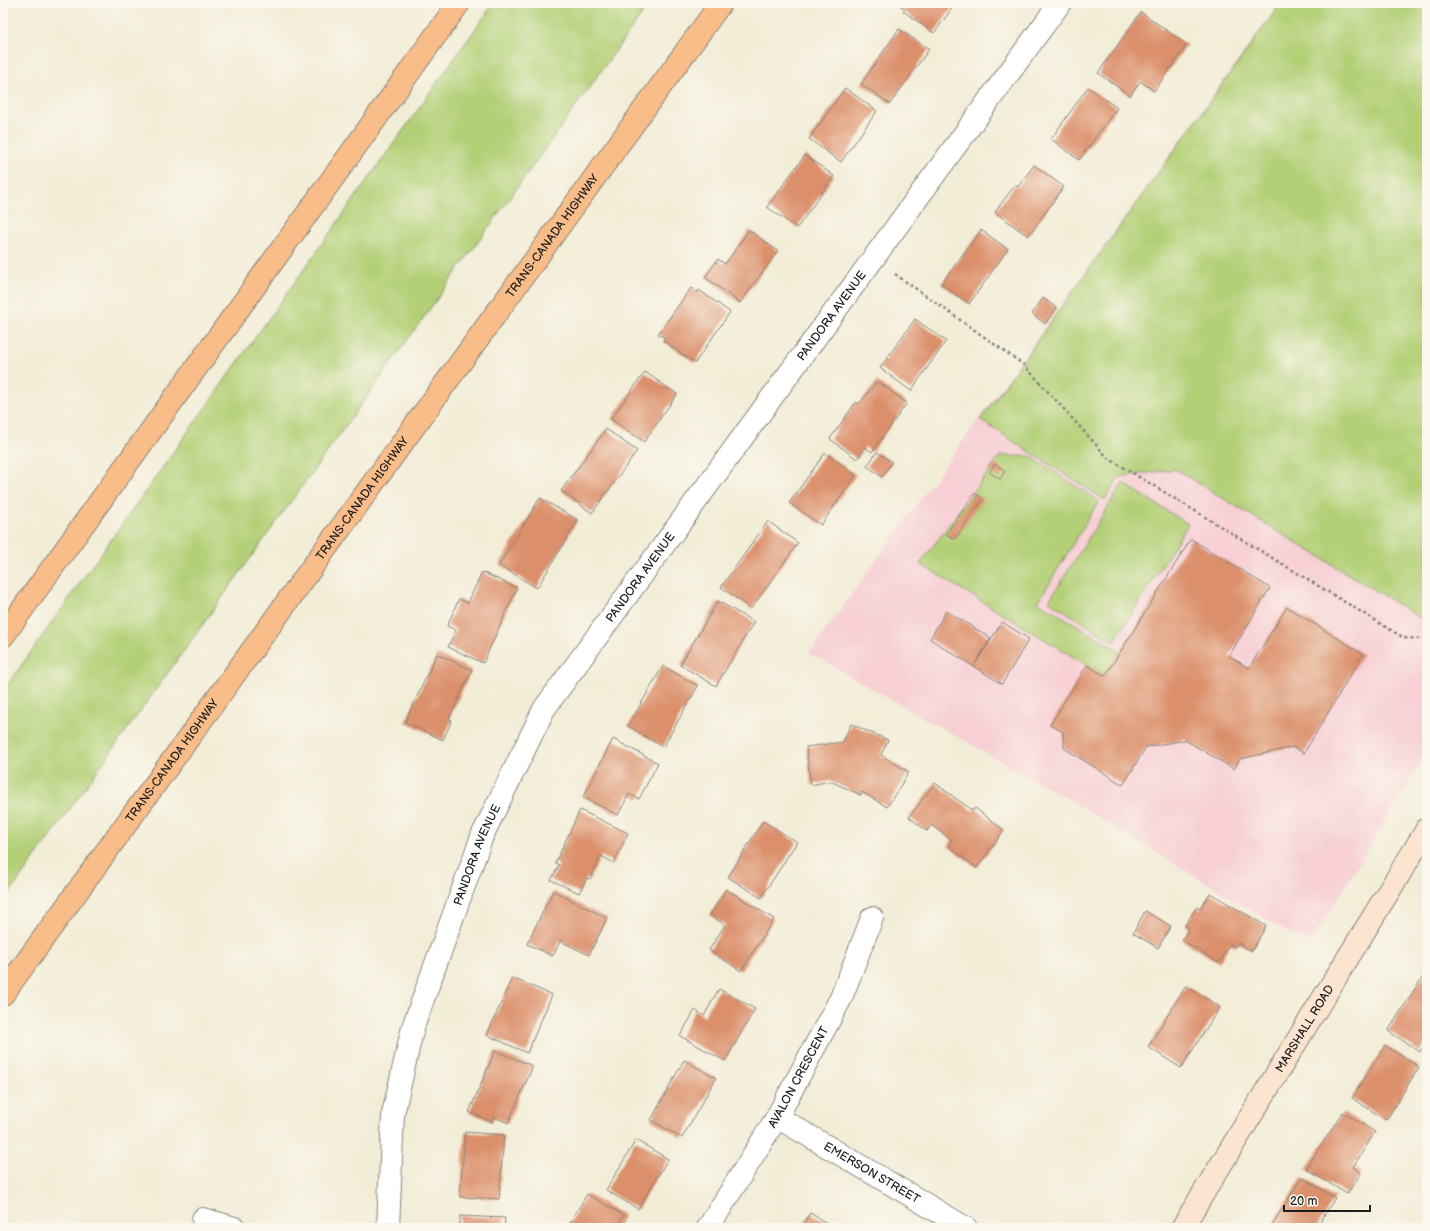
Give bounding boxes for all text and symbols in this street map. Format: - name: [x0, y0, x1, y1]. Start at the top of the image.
- street label: TRANS-CANADA HIGHWAY: [502, 171, 602, 301]
- street label: PANDORA AVENUE: [794, 268, 869, 363]
- street label: TRANS-CANADA HIGHWAY: [312, 433, 412, 563]
- street label: PANDORA AVENUE: [603, 529, 678, 625]
- street label: TRANS-CANADA HIGHWAY: [122, 695, 222, 825]
- street label: PANDORA AVENUE: [450, 802, 504, 907]
- street label: MARSHALL ROAD: [1272, 982, 1337, 1075]
- street label: AVALON CRESCENT: [765, 1023, 832, 1131]
- street label: EMERSON STREET: [821, 1139, 923, 1207]
- scale bar: [1284, 1187, 1370, 1213]
- text: 20 m: [1290, 1194, 1317, 1209]

